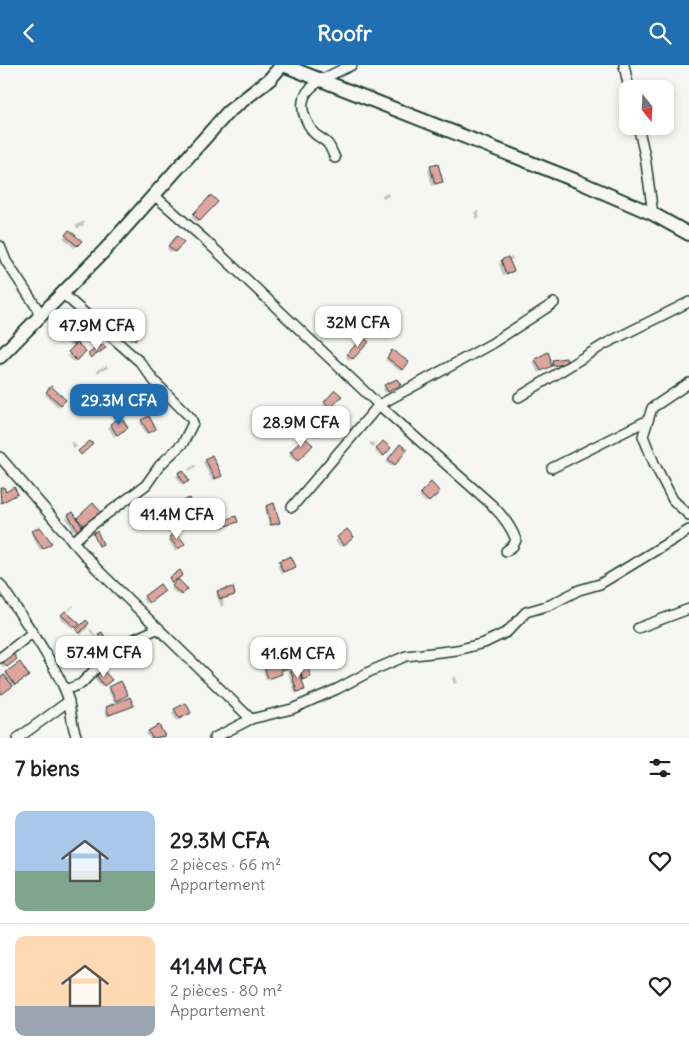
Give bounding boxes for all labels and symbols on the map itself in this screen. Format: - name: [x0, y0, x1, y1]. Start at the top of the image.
- north arrow: [619, 80, 674, 135]
- pin: 32M CFA: [312, 305, 404, 348]
- pin: 47.9M CFA: [40, 309, 154, 351]
- pin: 29.3M CFA: [62, 383, 176, 426]
- pin: 28.9M CFA: [244, 405, 358, 448]
- pin: 41.4M CFA: [120, 497, 234, 540]
- pin: 57.4M CFA: [47, 635, 161, 678]
- pin: 41.6M CFA: [241, 637, 355, 679]

